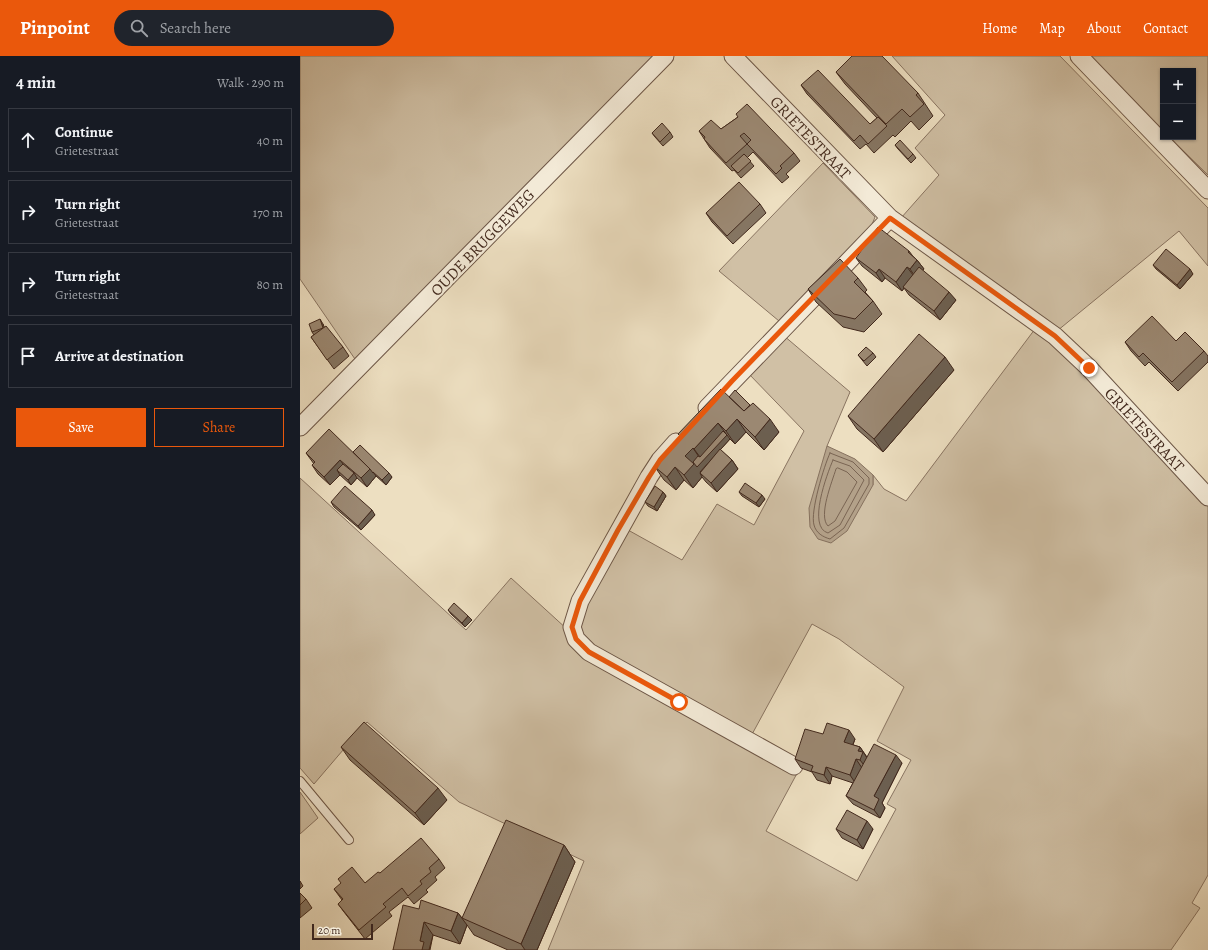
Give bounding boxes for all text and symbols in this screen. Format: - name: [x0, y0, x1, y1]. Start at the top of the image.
- search box: [114, 10, 394, 46]
- text: Pinpoint: [20, 15, 90, 41]
- icon: search: [128, 17, 150, 39]
- text: Search here: [160, 18, 231, 38]
- text: Home: [982, 19, 1017, 38]
- text: Map: [1039, 19, 1065, 38]
- text: About: [1087, 19, 1121, 38]
- text: Contact: [1143, 19, 1188, 38]
- map controls: [1160, 68, 1196, 140]
- button: +: [1160, 68, 1196, 104]
- text: 4 min: [16, 71, 56, 94]
- text: Walk · 290 m: [217, 74, 284, 91]
- street label: GRIETESTRAAT: [765, 91, 856, 184]
- button: −: [1160, 104, 1196, 140]
- text: Continue: [55, 122, 113, 142]
- icon: ahead: [17, 129, 39, 151]
- text: 40 m: [257, 132, 283, 149]
- text: Grietestraat: [55, 142, 119, 159]
- street label: OUDE BRUGGEWEG: [426, 184, 540, 301]
- text: Turn right: [55, 194, 120, 214]
- icon: right: [17, 201, 39, 223]
- text: 170 m: [253, 204, 283, 221]
- text: Grietestraat: [55, 214, 119, 231]
- text: Turn right: [55, 266, 120, 286]
- icon: right: [17, 273, 39, 295]
- text: 80 m: [256, 276, 283, 293]
- text: Grietestraat: [55, 286, 119, 303]
- icon: arrive: [17, 345, 39, 367]
- text: Arrive at destination: [55, 346, 184, 366]
- route end: [1080, 359, 1098, 377]
- street label: GRIETESTRAAT: [1099, 383, 1189, 477]
- button: Save: [16, 408, 146, 447]
- button: Share: [154, 408, 284, 447]
- route start: [670, 693, 688, 711]
- scale bar: [312, 922, 373, 941]
- text: 20 m: [318, 923, 340, 938]

